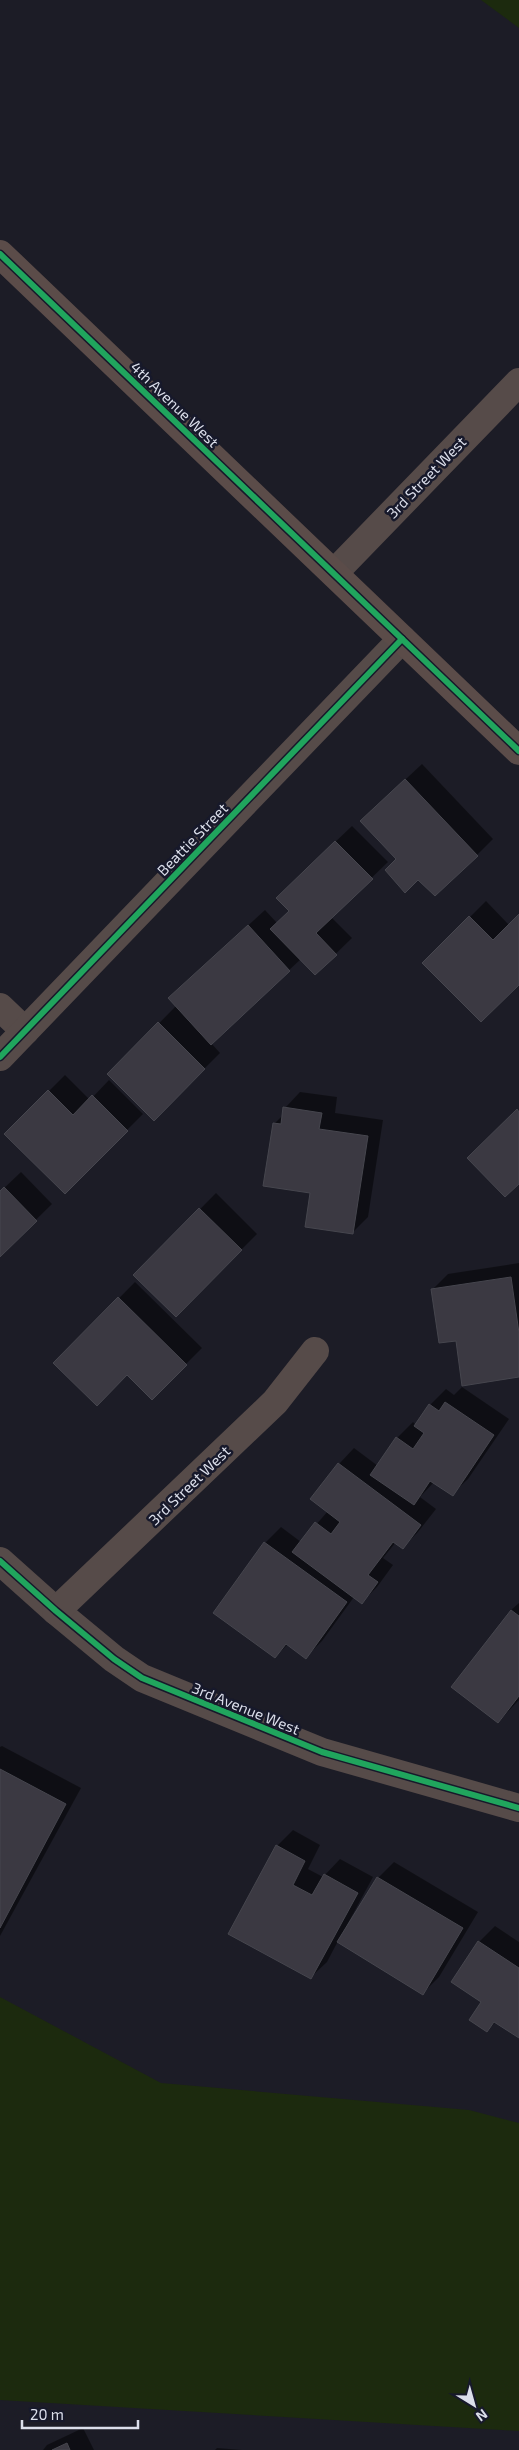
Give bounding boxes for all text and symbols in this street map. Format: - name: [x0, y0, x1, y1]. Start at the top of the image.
- street label: 4th Avenue West: [127, 357, 223, 451]
- street label: 3rd Street West: [383, 432, 470, 521]
- street label: Beattie Street: [153, 799, 231, 879]
- street label: 3rd Street West: [145, 1441, 234, 1528]
- street label: 3rd Avenue West: [190, 1678, 303, 1738]
- north arrow: [449, 2380, 499, 2430]
- scale bar: [22, 2398, 139, 2430]
- text: 20 m: [30, 2405, 64, 2423]
- text: N: [473, 2406, 491, 2426]

